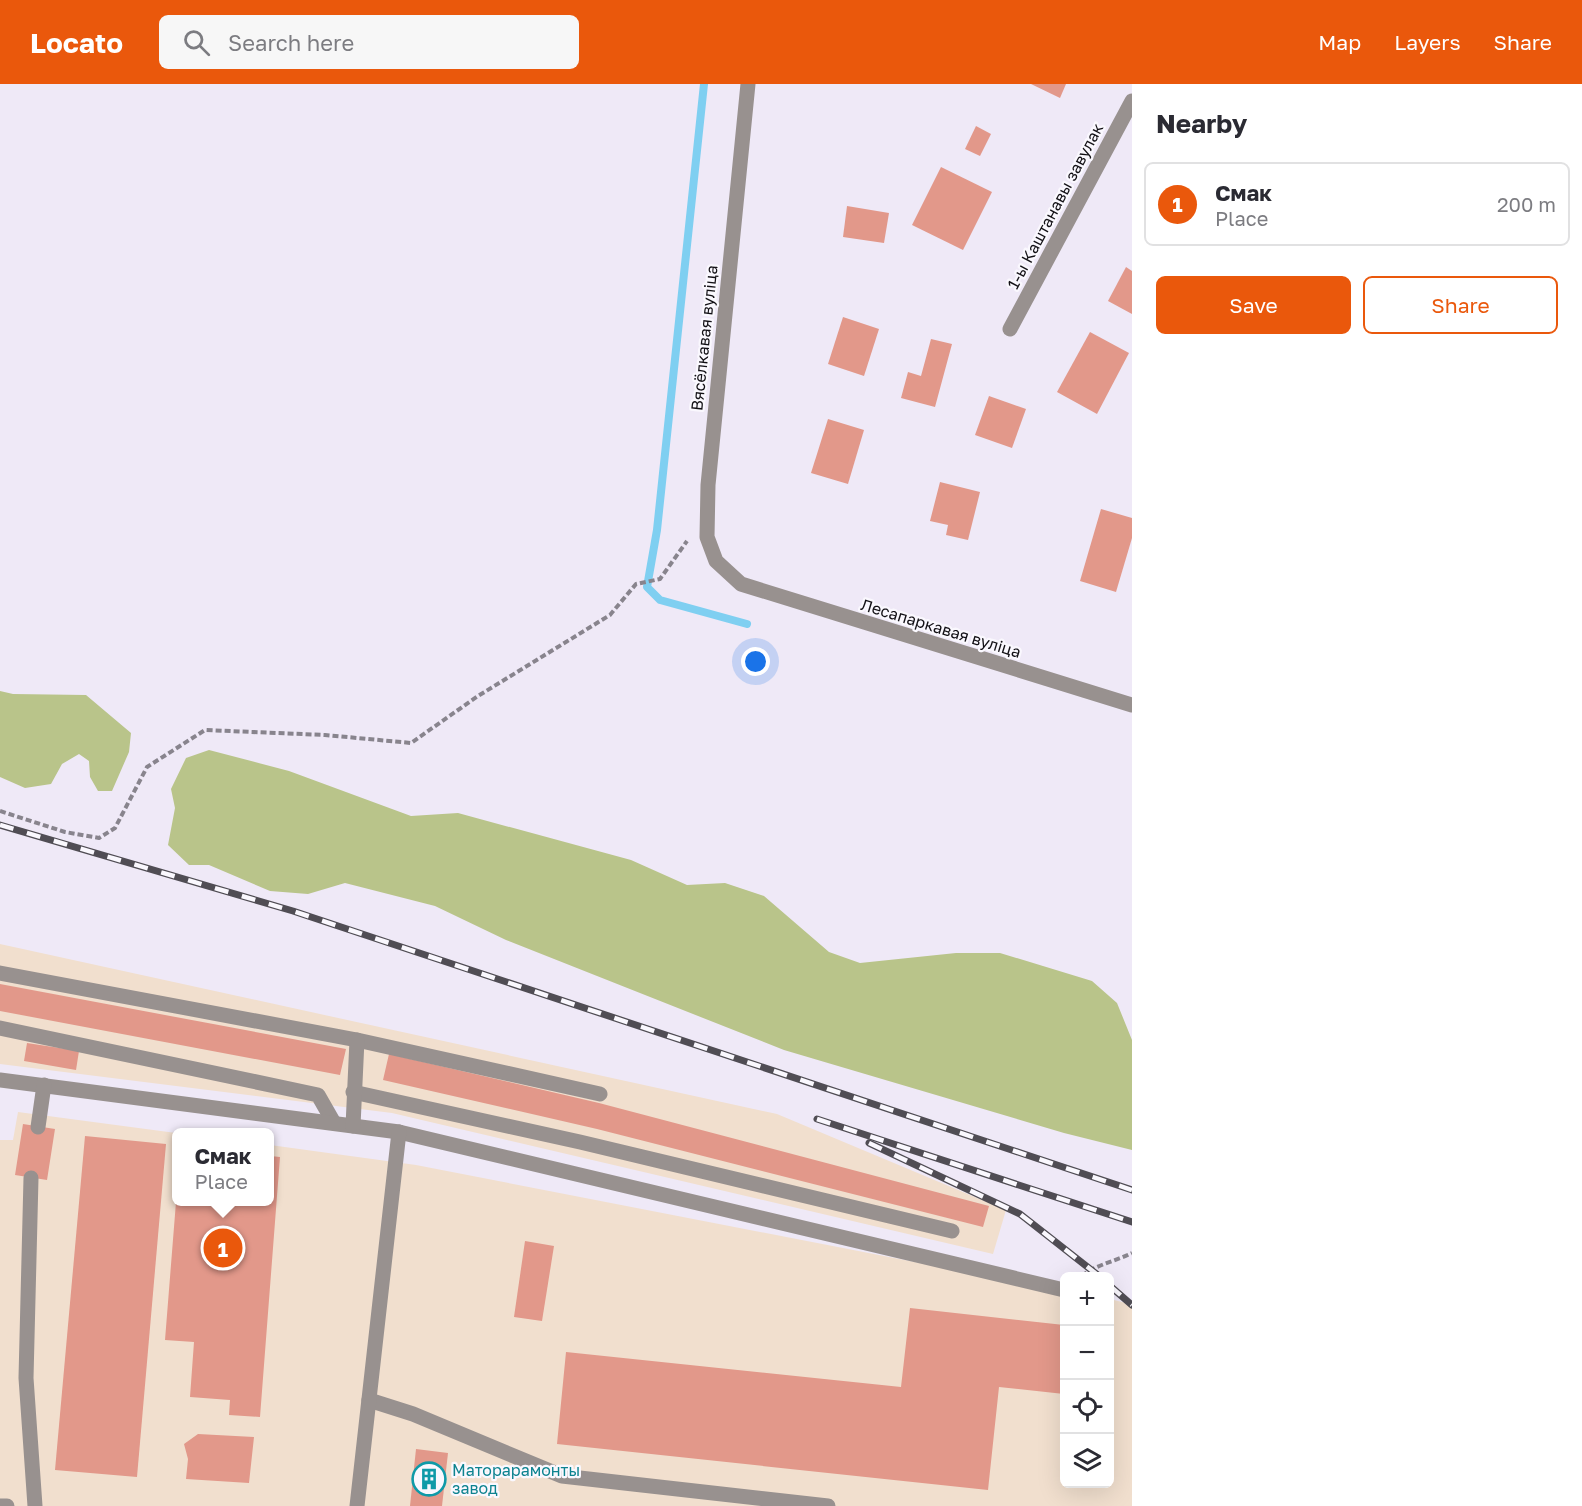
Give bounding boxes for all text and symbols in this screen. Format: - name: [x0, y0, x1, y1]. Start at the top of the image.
- search box: [159, 15, 579, 69]
- text: Locato: [30, 26, 123, 59]
- icon: search: [180, 26, 213, 59]
- text: Search here: [228, 29, 354, 56]
- text: Map: [1318, 29, 1361, 55]
- text: Layers: [1394, 29, 1461, 55]
- text: Share: [1494, 29, 1552, 55]
- text: Nearby: [1156, 108, 1247, 139]
- street label: 1-ы Каштанавы завулак: [1003, 120, 1107, 292]
- text: Смак: [1215, 179, 1272, 206]
- text: 1: [1172, 192, 1183, 216]
- text: 200 m: [1497, 192, 1556, 216]
- text: Place: [1215, 206, 1268, 230]
- street label: Вясёлкавая вуліца: [686, 264, 722, 412]
- button: Save: [1156, 276, 1351, 334]
- button: Share: [1363, 276, 1558, 334]
- street label: Лесапаркавая вуліца: [859, 594, 1023, 662]
- your location: [741, 647, 770, 676]
- popup: [172, 1128, 274, 1206]
- text: Смак: [195, 1142, 251, 1169]
- text: Place: [195, 1169, 248, 1193]
- pin: 1: [204, 1226, 242, 1270]
- map controls: [1060, 1272, 1114, 1488]
- button: +: [1060, 1272, 1114, 1326]
- button: −: [1060, 1326, 1114, 1380]
- button: locate: [1060, 1380, 1114, 1434]
- button: layers: [1060, 1434, 1114, 1488]
- place label: Маторарамонты завод: [452, 1460, 580, 1498]
- building icon: Маторарамонты завод: [411, 1461, 447, 1497]

